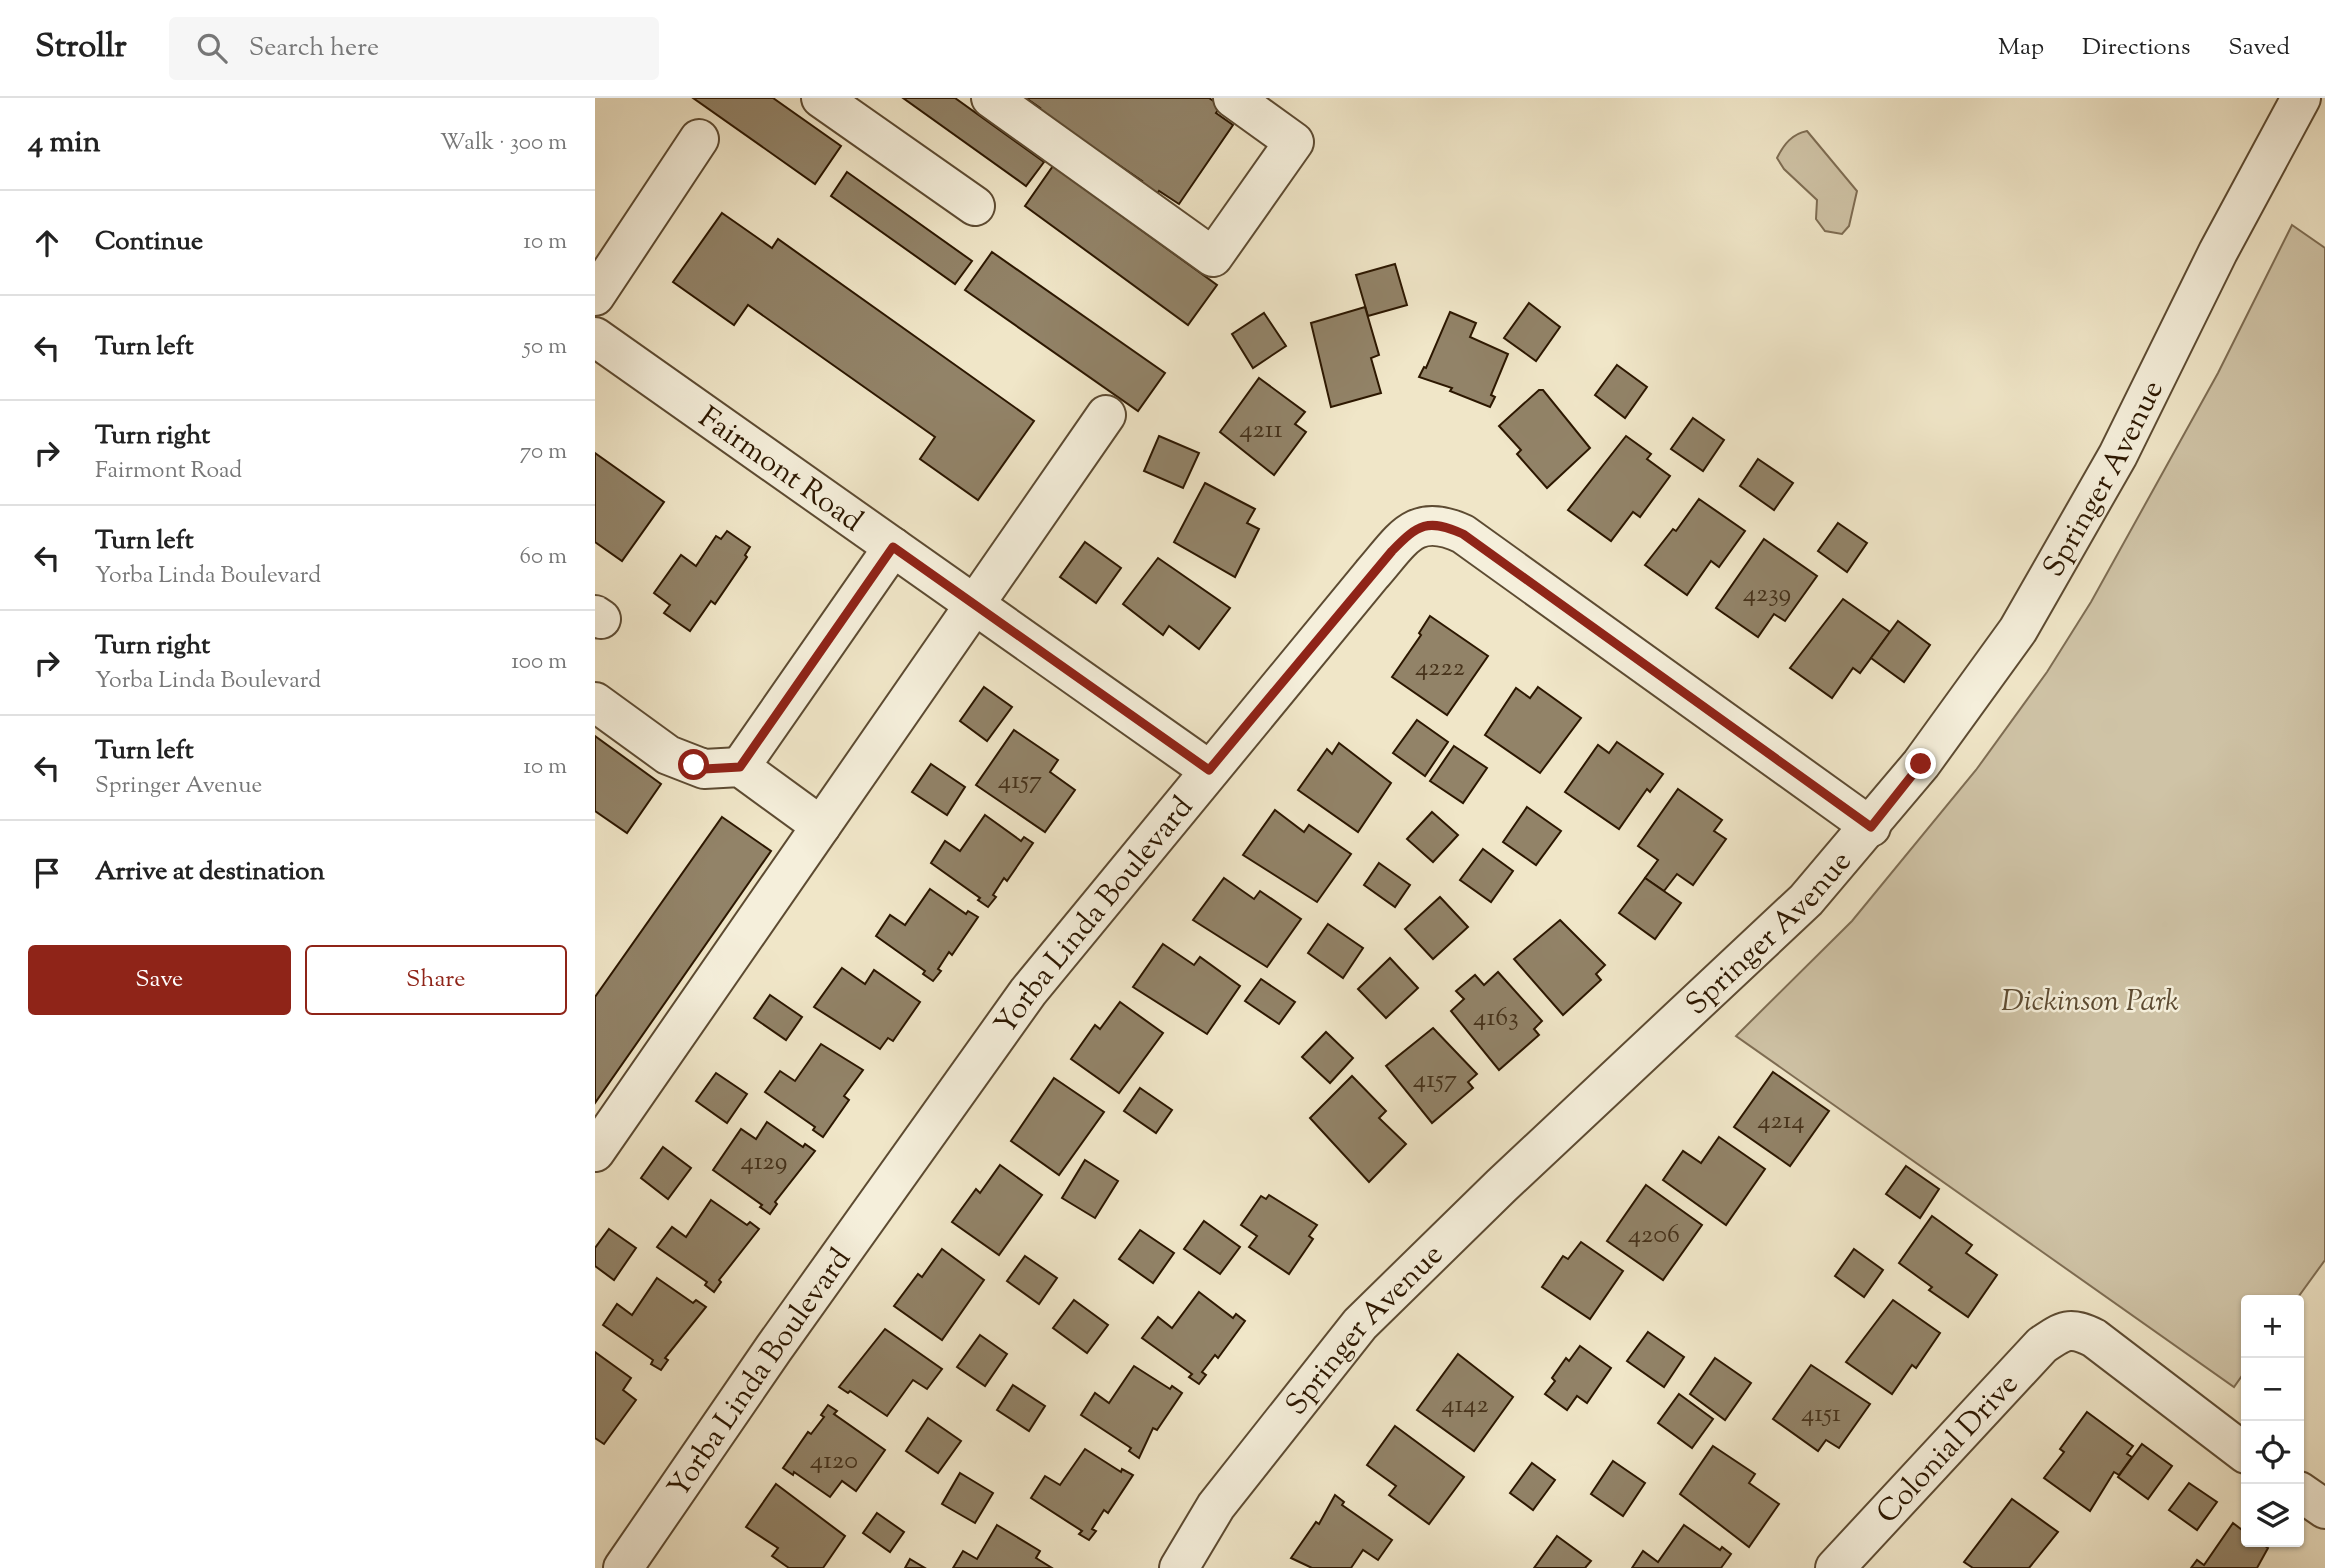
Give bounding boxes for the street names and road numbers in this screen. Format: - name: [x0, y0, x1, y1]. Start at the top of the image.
- street label: Springer Avenue: [2034, 374, 2175, 586]
- street label: Fairmont Road: [689, 398, 871, 543]
- street label: Yorba Linda Boulevard: [985, 788, 1204, 1044]
- street label: Springer Avenue: [1677, 842, 1863, 1026]
- street label: Springer Avenue: [1277, 1235, 1454, 1425]
- street label: Yorba Linda Boulevard: [658, 1240, 863, 1507]
- street label: Colonial Drive: [1868, 1365, 2029, 1534]

